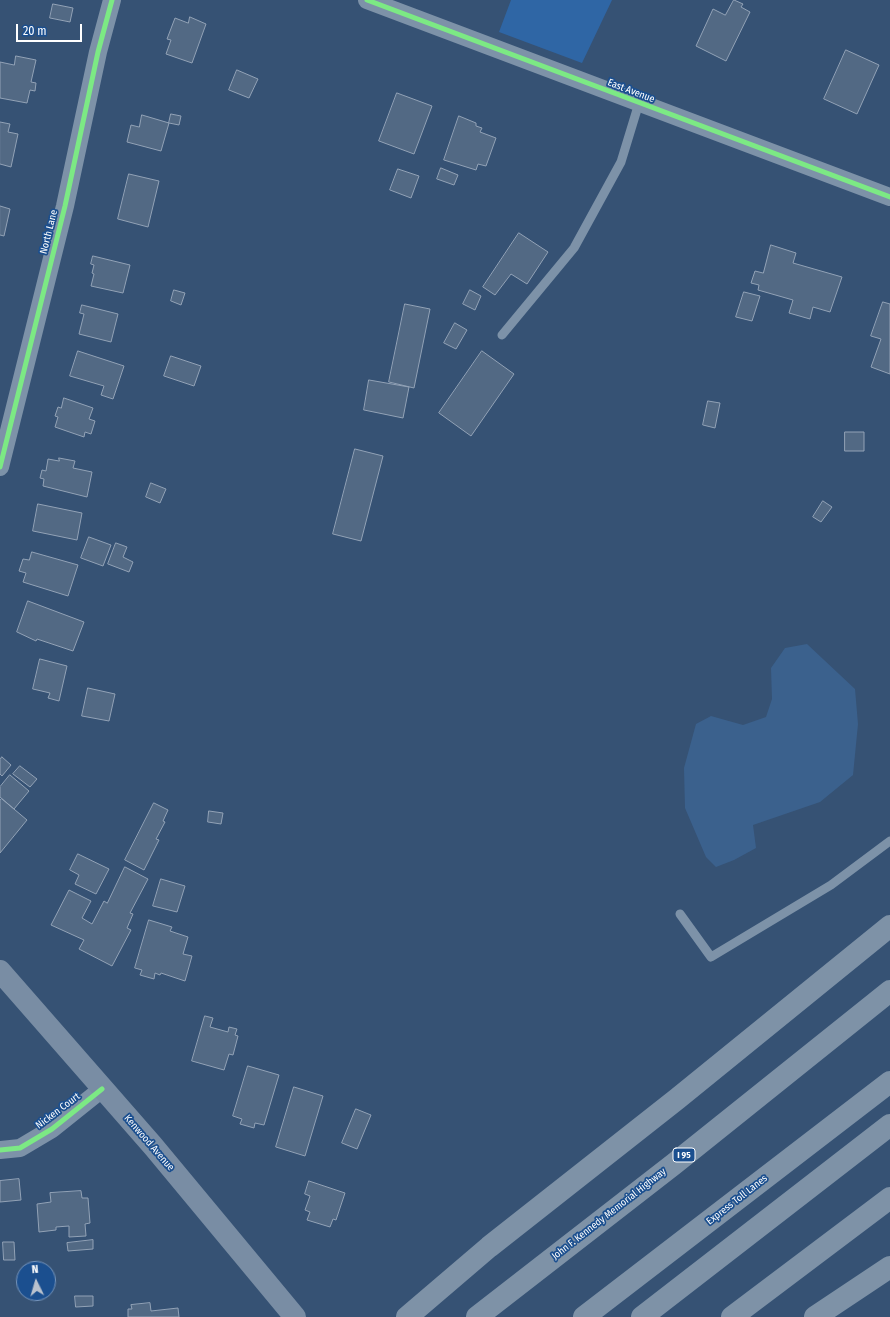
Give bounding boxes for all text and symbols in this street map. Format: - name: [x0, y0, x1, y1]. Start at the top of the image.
- scale bar: [18, 16, 84, 42]
- text: 20 m: [23, 24, 47, 38]
- street label: East Avenue: [606, 77, 656, 105]
- street label: North Lane: [38, 209, 60, 255]
- street label: Nicken Court: [34, 1091, 82, 1131]
- street label: Kenwood Avenue: [121, 1113, 177, 1173]
- road number: I 95: [673, 1148, 695, 1162]
- street label: John F. Kennedy Memorial Highway: [549, 1166, 669, 1262]
- street label: Express Toll Lanes: [704, 1172, 770, 1228]
- north arrow: [16, 1261, 56, 1301]
- text: N: [31, 1263, 39, 1276]

